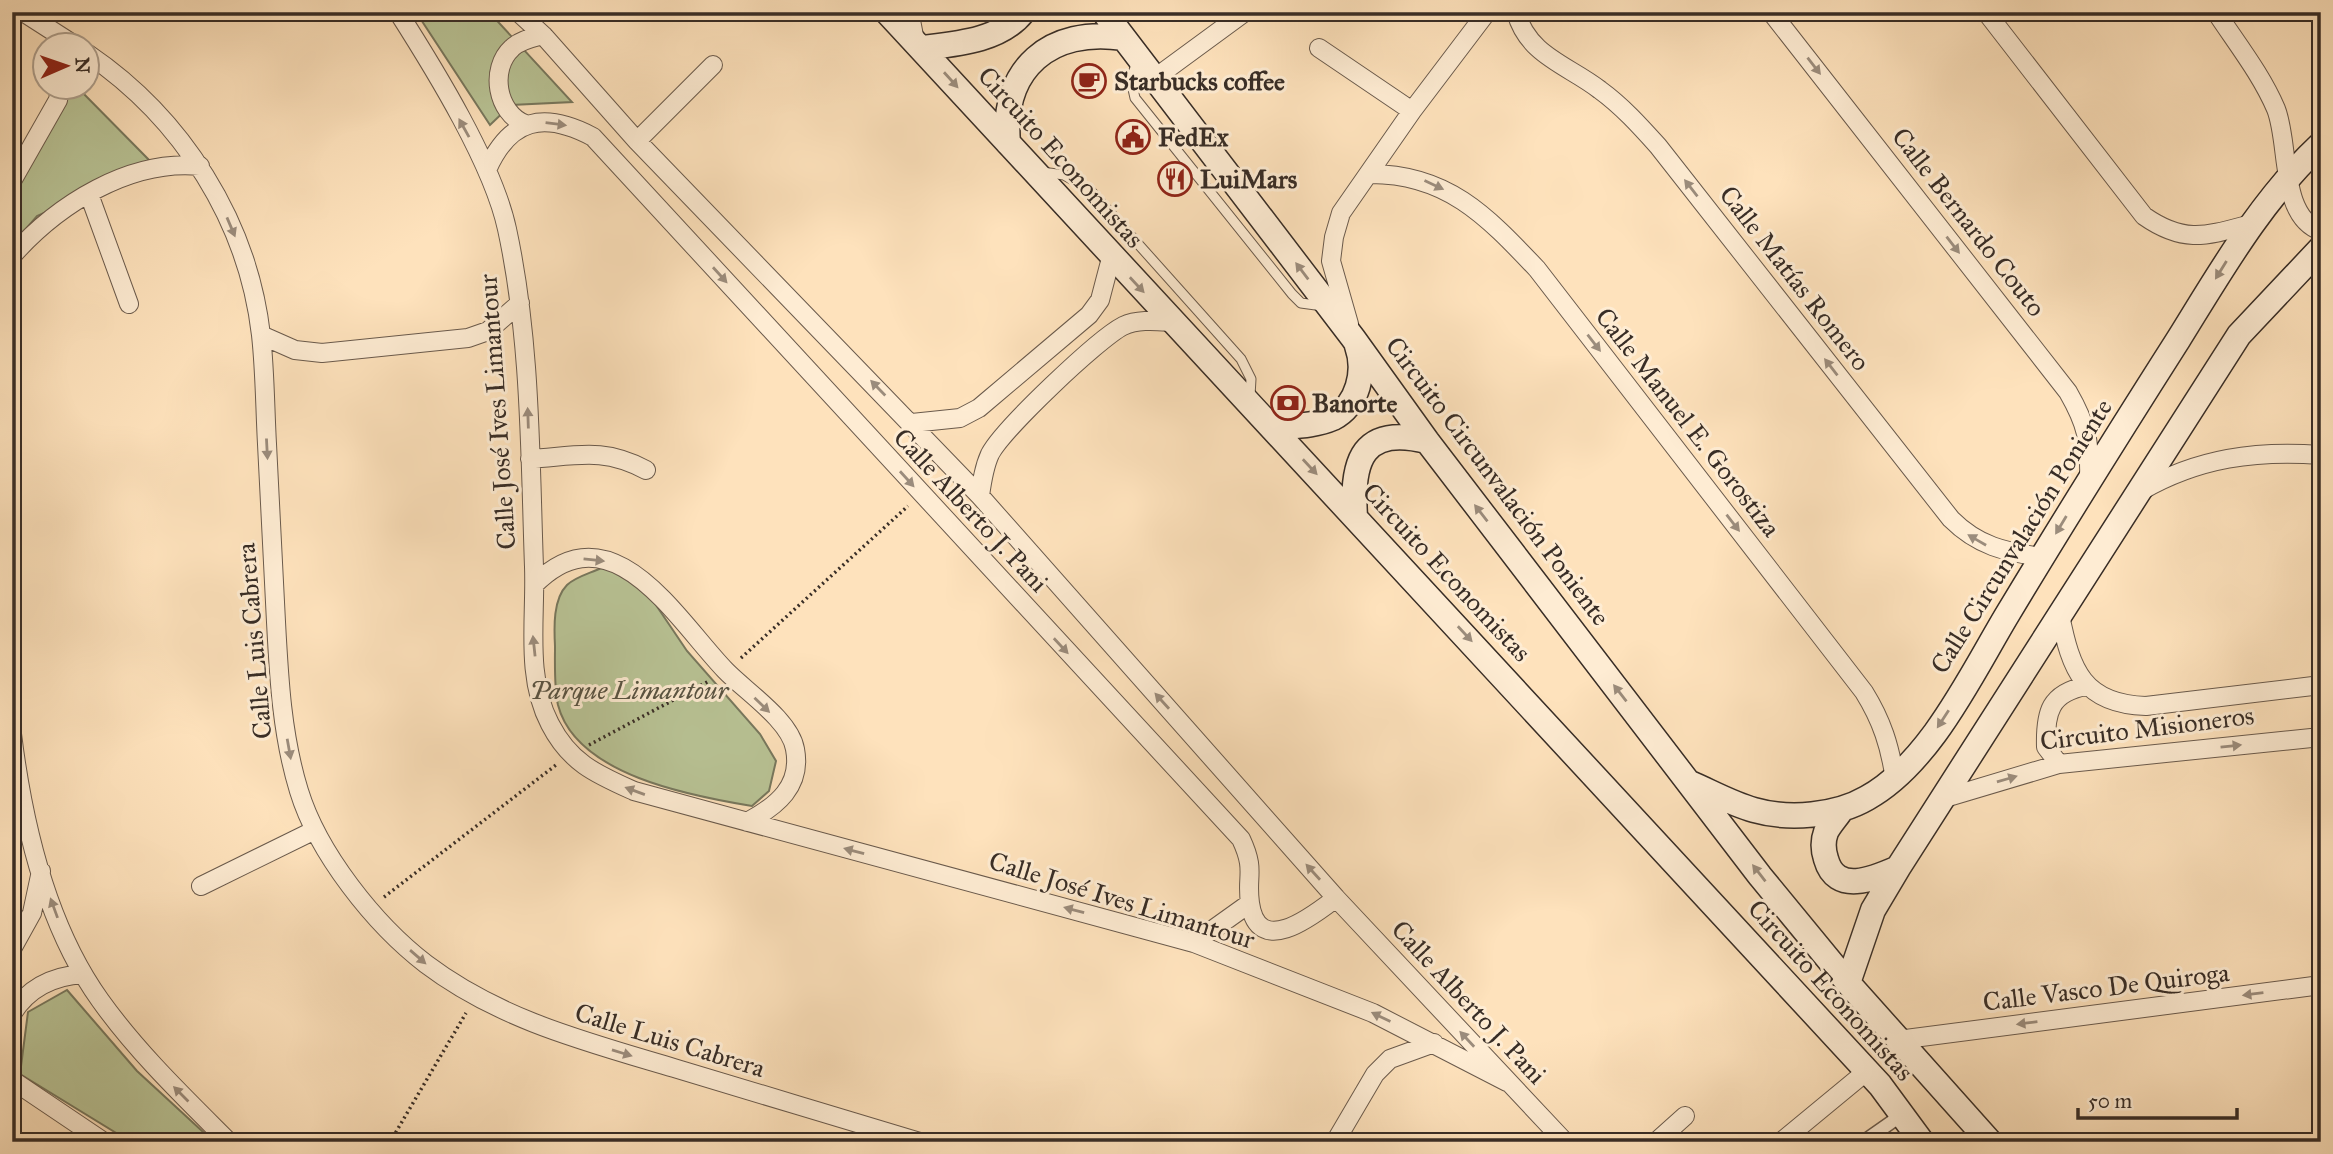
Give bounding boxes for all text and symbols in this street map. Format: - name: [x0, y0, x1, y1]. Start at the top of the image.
- north arrow: [32, 32, 102, 102]
- one-way arrow: [1806, 56, 1821, 74]
- text: N: [71, 57, 94, 74]
- street label: Circuito Economistas: [971, 60, 1151, 254]
- cafe icon: Starbucks coffee: [1070, 62, 1108, 100]
- place label: Starbucks coffee: [1114, 65, 1285, 97]
- one-way arrow: [943, 71, 959, 89]
- one-way arrow: [458, 118, 470, 138]
- one-way arrow: [545, 118, 567, 129]
- public building icon: FedEx: [1114, 118, 1152, 156]
- place label: FedEx: [1158, 121, 1229, 153]
- street label: Calle Bernardo Couto: [1885, 121, 2053, 323]
- restaurant icon: LuiMars: [1156, 160, 1194, 198]
- place label: LuiMars: [1200, 163, 1298, 195]
- one-way arrow: [1424, 179, 1444, 191]
- one-way arrow: [1683, 179, 1698, 197]
- street label: Calle Matías Romero: [1713, 179, 1877, 377]
- one-way arrow: [226, 216, 237, 237]
- one-way arrow: [1946, 236, 1960, 254]
- one-way arrow: [2215, 261, 2228, 280]
- one-way arrow: [1296, 262, 1310, 280]
- one-way arrow: [712, 266, 728, 284]
- street label: Calle José Ives Limantour: [471, 273, 523, 551]
- one-way arrow: [1128, 276, 1144, 293]
- street label: Calle Manuel E. Gorostiza: [1589, 301, 1787, 543]
- street label: Circuito Circunvalación Poniente: [1379, 330, 1617, 632]
- one-way arrow: [1587, 333, 1602, 351]
- one-way arrow: [1824, 358, 1839, 376]
- one-way arrow: [869, 379, 886, 396]
- bank icon: Banorte: [1269, 384, 1307, 422]
- place label: Banorte: [1312, 387, 1397, 419]
- street label: Calle Circunvalación Poniente: [1923, 393, 2119, 679]
- one-way arrow: [523, 407, 534, 429]
- street label: Calle Alberto J. Pani: [887, 421, 1055, 599]
- one-way arrow: [262, 439, 273, 461]
- one-way arrow: [1302, 458, 1318, 475]
- one-way arrow: [898, 470, 914, 487]
- street label: Circuito Economistas: [1356, 476, 1538, 668]
- one-way arrow: [1474, 504, 1489, 522]
- one-way arrow: [1726, 514, 1740, 532]
- one-way arrow: [2055, 516, 2068, 535]
- one-way arrow: [1967, 534, 1986, 546]
- street label: Calle Luis Cabrera: [229, 542, 279, 740]
- one-way arrow: [583, 554, 605, 565]
- one-way arrow: [1456, 625, 1472, 642]
- one-way arrow: [528, 634, 539, 656]
- one-way arrow: [1053, 637, 1069, 654]
- park label: Parque Limantour: [530, 674, 729, 706]
- one-way arrow: [1614, 684, 1628, 702]
- one-way arrow: [1155, 693, 1170, 710]
- one-way arrow: [753, 697, 770, 713]
- street label: Circuito Misioneros: [2038, 699, 2256, 757]
- one-way arrow: [1936, 710, 1949, 729]
- one-way arrow: [284, 738, 295, 760]
- one-way arrow: [2221, 740, 2243, 751]
- one-way arrow: [1997, 774, 2018, 784]
- one-way arrow: [624, 785, 645, 796]
- street label: Calle José Ives Limantour: [985, 844, 1259, 956]
- one-way arrow: [843, 845, 865, 856]
- one-way arrow: [1305, 863, 1321, 881]
- one-way arrow: [1751, 865, 1766, 883]
- street label: Circuito Economistas: [1741, 893, 1921, 1087]
- one-way arrow: [49, 897, 60, 918]
- one-way arrow: [1063, 904, 1085, 915]
- street label: Calle Alberto J. Pani: [1385, 913, 1553, 1091]
- one-way arrow: [409, 949, 426, 964]
- street label: Calle Vasco De Quiroga: [1981, 956, 2231, 1018]
- one-way arrow: [2242, 989, 2264, 1000]
- street label: Calle Luis Cabrera: [571, 996, 769, 1084]
- one-way arrow: [1371, 1011, 1391, 1022]
- one-way arrow: [2016, 1018, 2038, 1029]
- one-way arrow: [1459, 1030, 1475, 1048]
- one-way arrow: [612, 1048, 633, 1058]
- scale bar: [2078, 1077, 2237, 1121]
- one-way arrow: [173, 1085, 190, 1102]
- text: 50 m: [2088, 1088, 2133, 1114]

